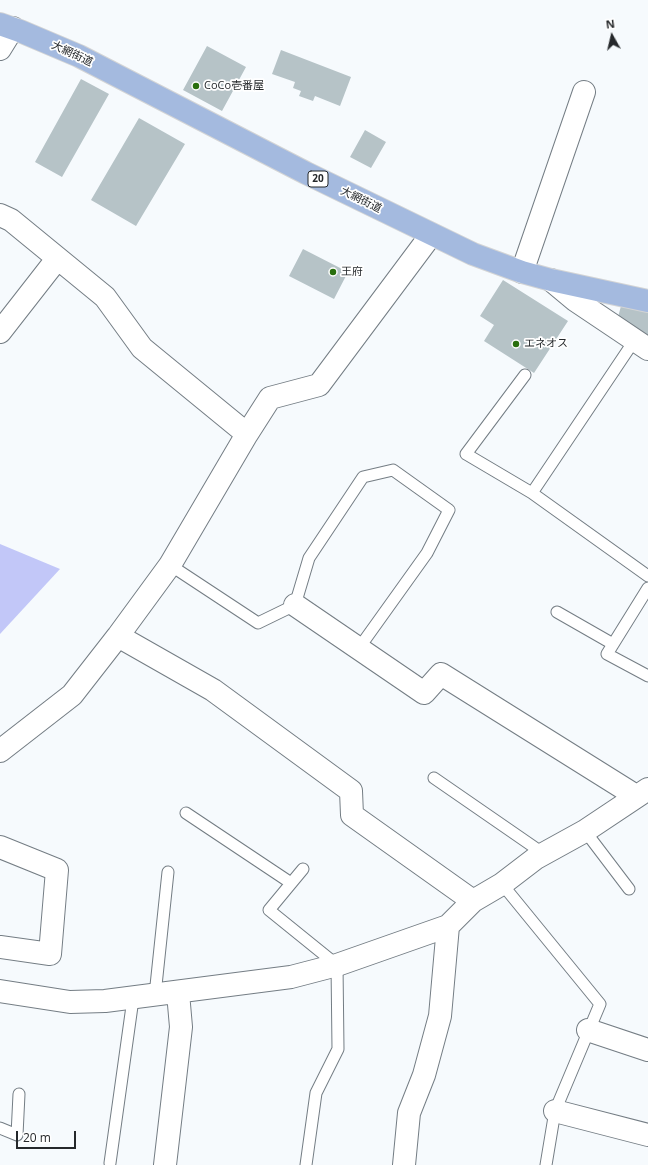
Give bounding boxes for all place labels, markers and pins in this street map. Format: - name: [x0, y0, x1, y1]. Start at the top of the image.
- place label: CoCo壱番屋: [204, 79, 264, 93]
- marker: CoCo壱番屋: [191, 81, 201, 91]
- place label: 王府: [341, 265, 363, 279]
- marker: 王府: [328, 267, 338, 277]
- place label: エネオス: [524, 337, 568, 351]
- marker: エネオス: [511, 339, 521, 349]

